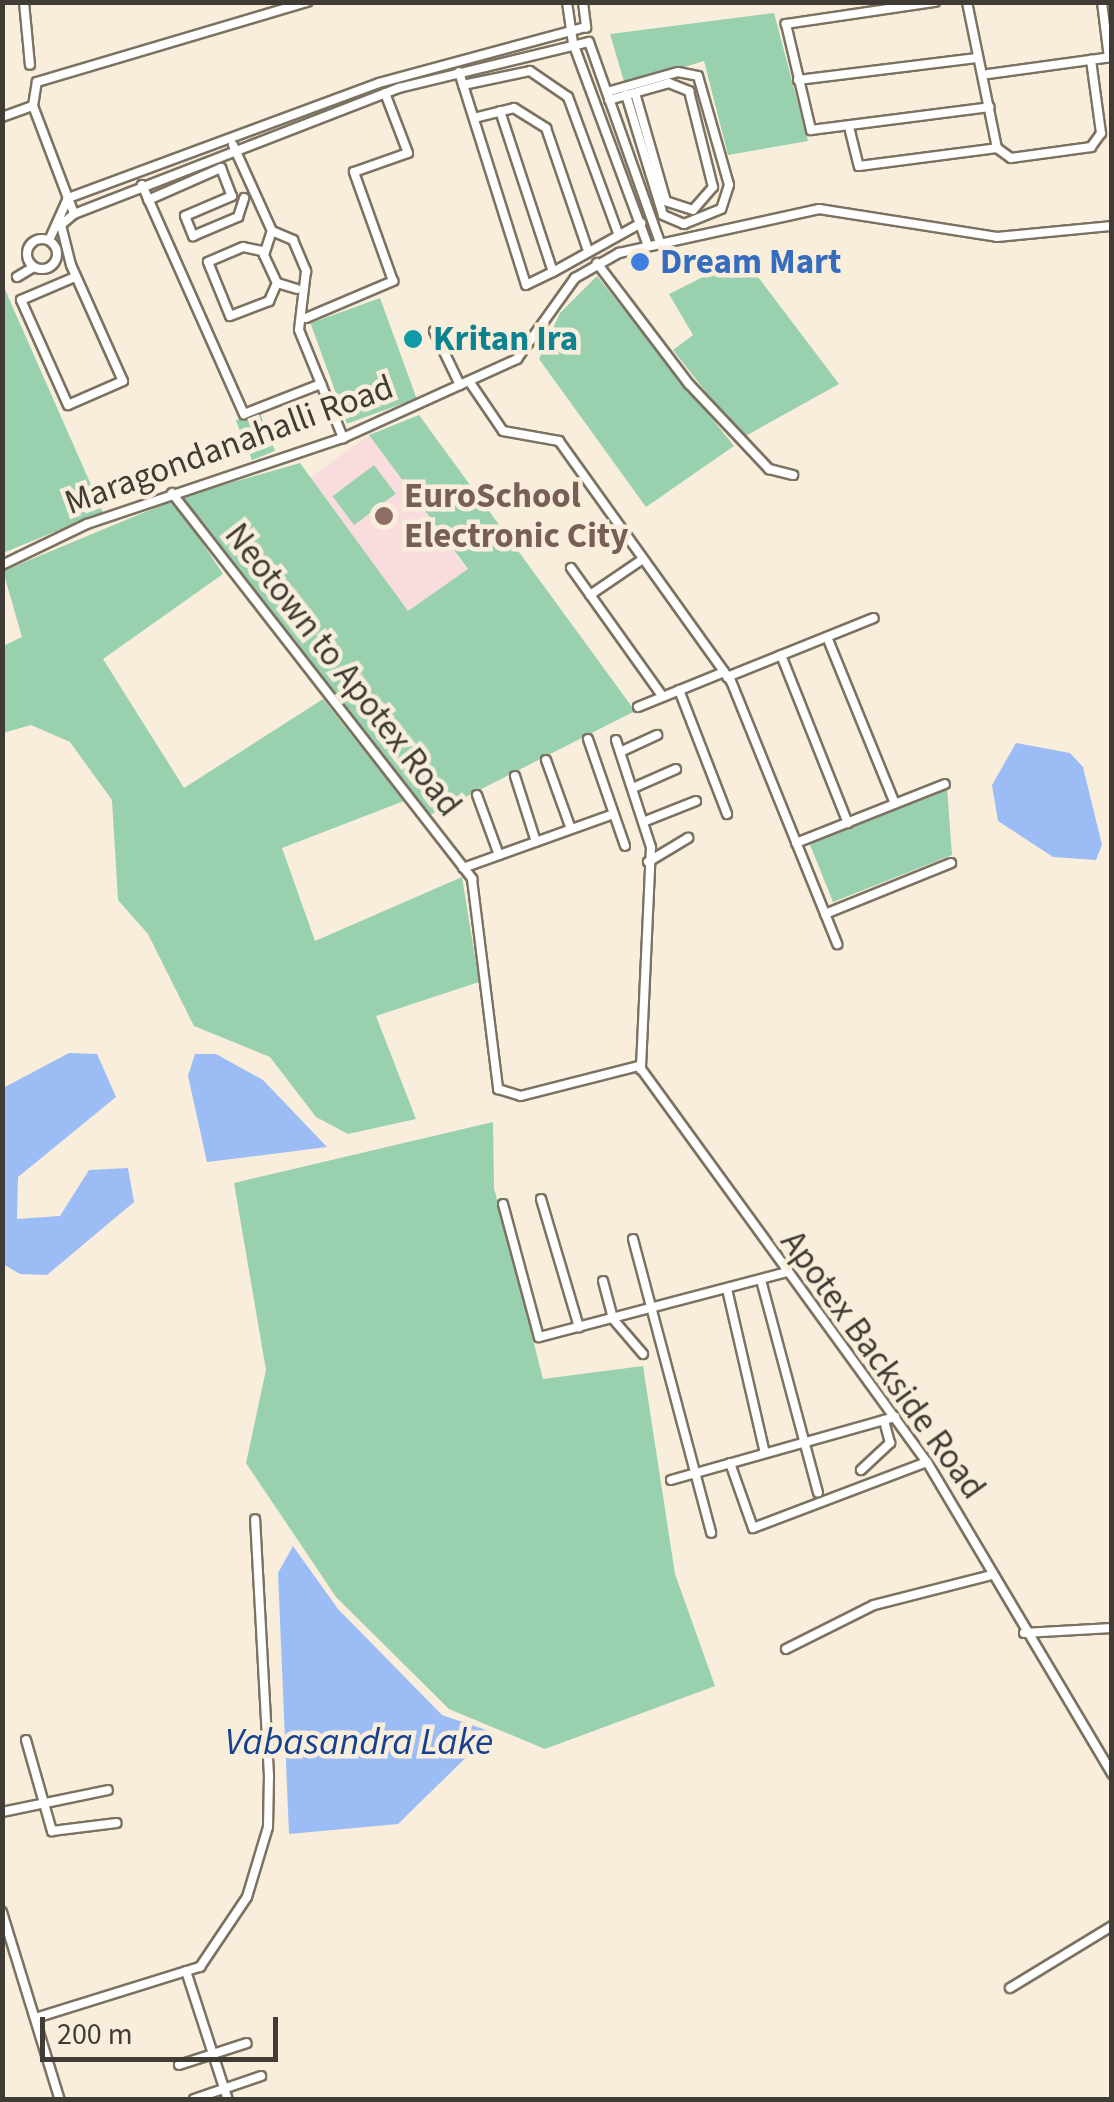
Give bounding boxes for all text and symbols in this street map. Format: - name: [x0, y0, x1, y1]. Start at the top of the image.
- place label: Dream Mart: [660, 241, 841, 283]
- marker: Dream Mart: [629, 251, 651, 273]
- place label: Kritan Ira: [433, 318, 578, 360]
- marker: Kritan Ira: [402, 328, 424, 350]
- street label: Maragondanahalli Road: [59, 366, 399, 524]
- place label: EuroSchool Electronic City: [404, 475, 628, 557]
- marker: EuroSchool Electronic City: [373, 505, 395, 527]
- street label: Neotown to Apotex Road: [216, 515, 470, 825]
- street label: Apotex Backside Road: [772, 1223, 994, 1507]
- water label: Vabasandra Lake: [225, 1720, 493, 1766]
- scale bar: [45, 1997, 282, 2059]
- text: 200 m: [57, 2013, 133, 2056]

